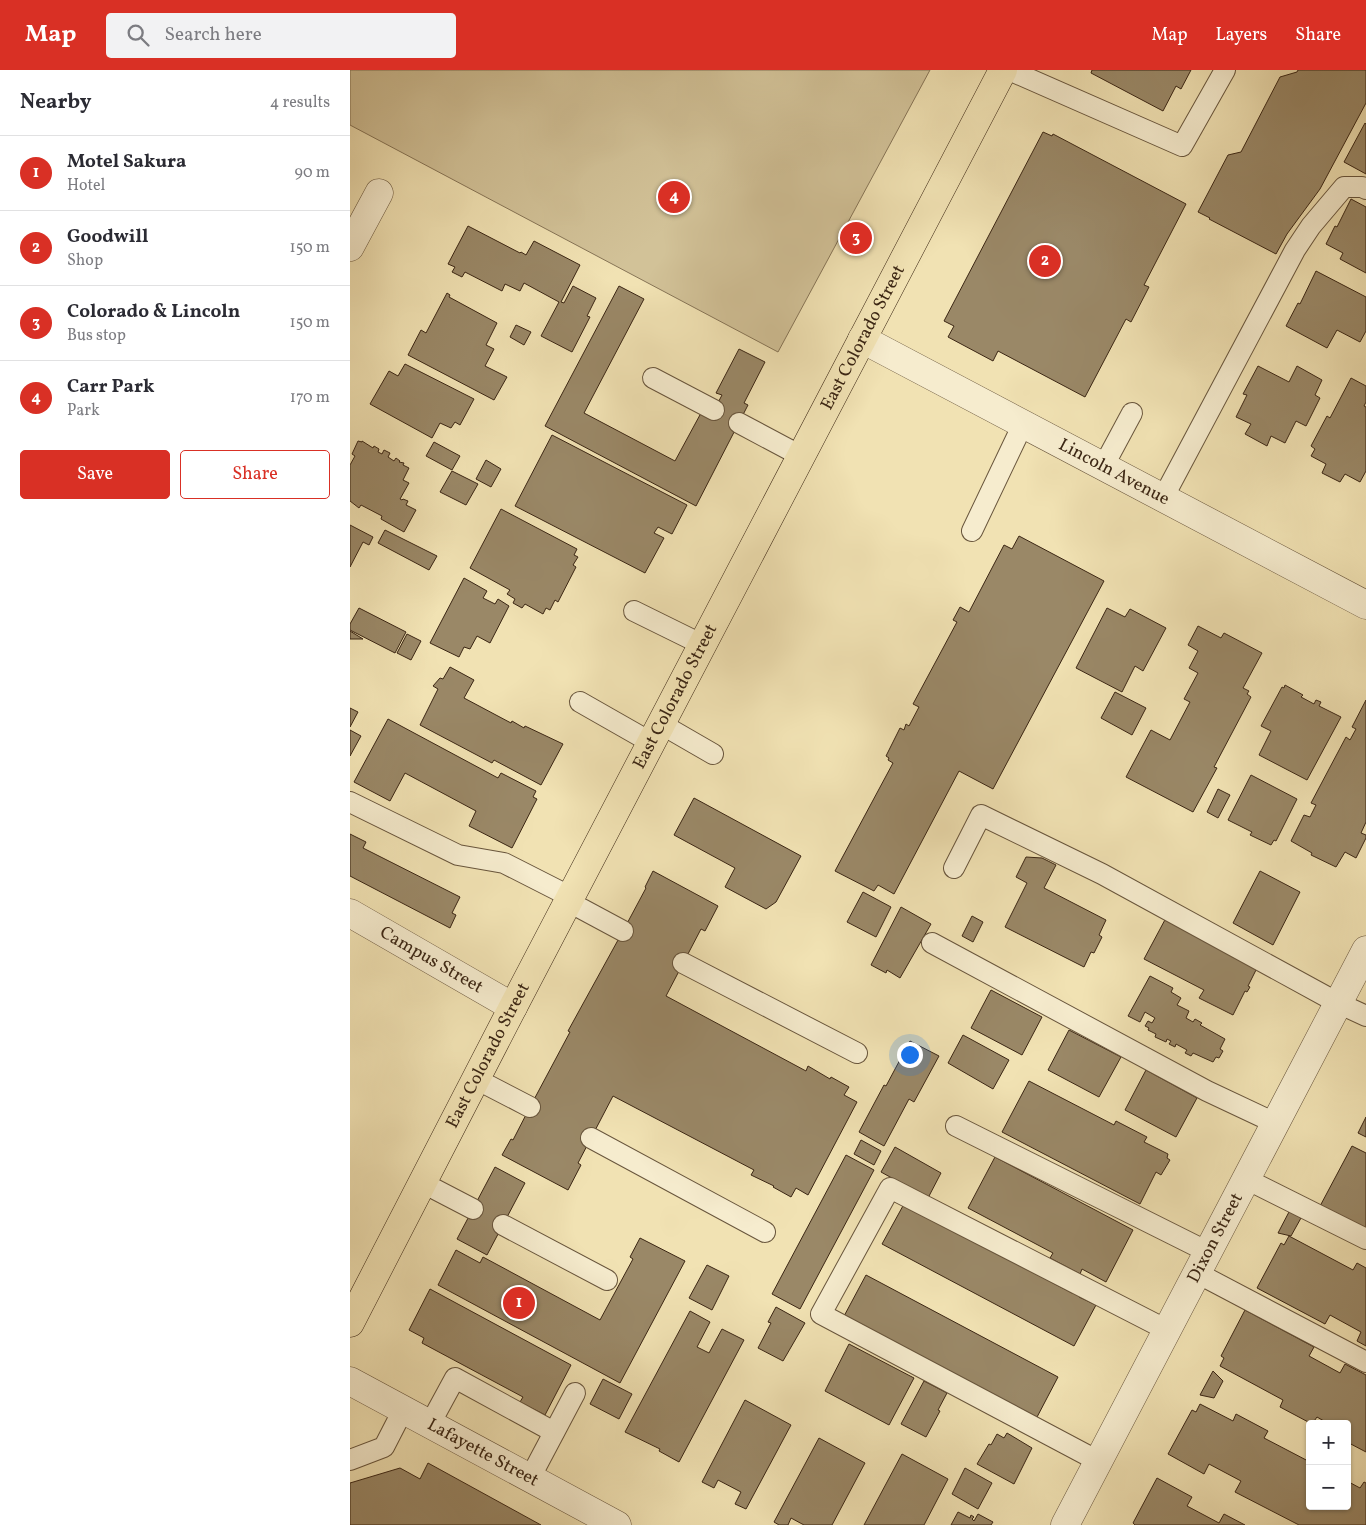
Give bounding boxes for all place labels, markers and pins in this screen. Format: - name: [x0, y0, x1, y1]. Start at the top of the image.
- pin: 4: [658, 178, 690, 216]
- pin: 3: [840, 219, 872, 257]
- pin: 2: [1029, 242, 1061, 280]
- pin: 1: [503, 1284, 535, 1322]

